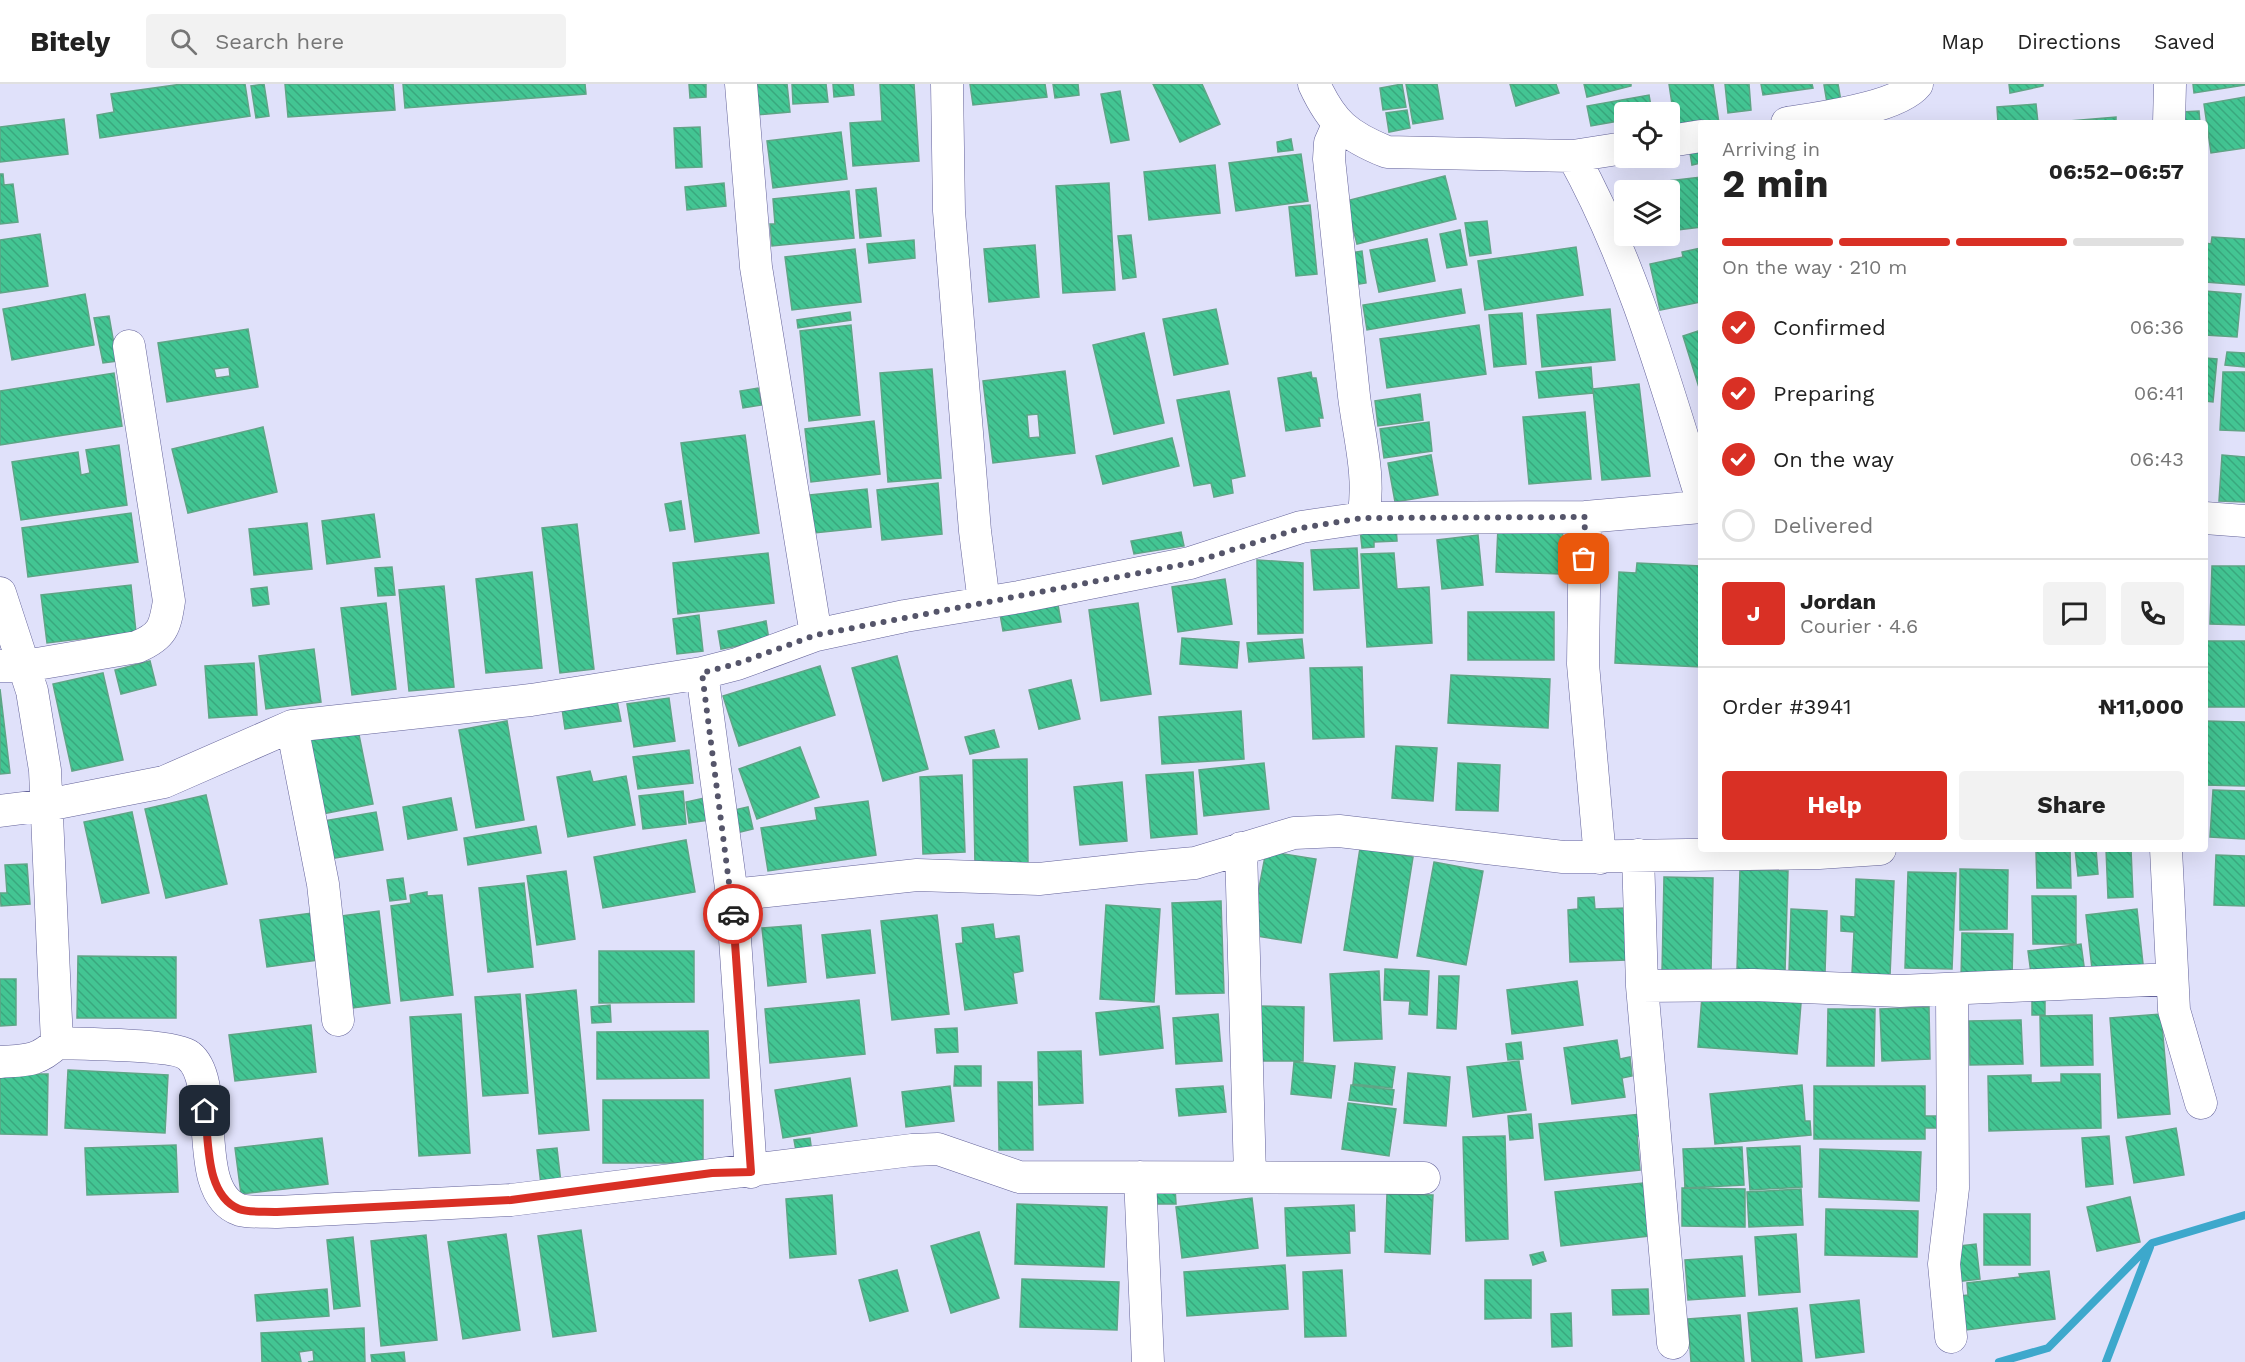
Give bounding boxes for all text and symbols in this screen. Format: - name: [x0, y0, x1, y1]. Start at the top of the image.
- search box: [146, 14, 566, 68]
- text: Bitely: [30, 25, 110, 58]
- icon: search: [167, 25, 200, 58]
- text: Search here: [215, 29, 344, 54]
- text: Map: [1941, 29, 1984, 54]
- text: Directions: [2017, 29, 2121, 54]
- text: Saved: [2154, 29, 2215, 54]
- map controls: [1614, 102, 1680, 246]
- button: locate: [1614, 102, 1680, 168]
- text: Arriving in: [1722, 137, 1820, 161]
- text: 06:52–06:57: [2049, 159, 2184, 184]
- text: 2 min: [1722, 161, 1829, 206]
- button: layers: [1614, 180, 1680, 246]
- text: On the way · 210 m: [1722, 255, 1907, 279]
- icon: check: [1722, 311, 1755, 344]
- text: Confirmed: [1773, 315, 1886, 340]
- text: 06:36: [2130, 315, 2184, 339]
- icon: check: [1722, 377, 1755, 410]
- text: Preparing: [1773, 381, 1874, 406]
- text: 06:41: [2134, 381, 2184, 405]
- icon: check: [1722, 443, 1755, 476]
- text: On the way: [1773, 447, 1894, 472]
- text: 06:43: [2130, 447, 2184, 471]
- text: Delivered: [1773, 513, 1873, 538]
- pin: [1558, 533, 1609, 584]
- icon: bag: [1567, 542, 1600, 575]
- button: chat: [2043, 582, 2106, 645]
- button: phone: [2121, 582, 2184, 645]
- text: Jordan: [1800, 589, 1876, 614]
- text: J: [1747, 601, 1760, 626]
- text: Courier · 4.6: [1800, 614, 1918, 638]
- text: Order #3941: [1722, 694, 1852, 719]
- text: ₦11,000: [2098, 694, 2184, 719]
- button: Help: [1722, 771, 1947, 840]
- button: Share: [1959, 771, 2184, 840]
- courier: [703, 884, 763, 944]
- icon: car: [717, 898, 750, 931]
- pin: [179, 1085, 230, 1136]
- icon: home: [188, 1094, 221, 1127]

